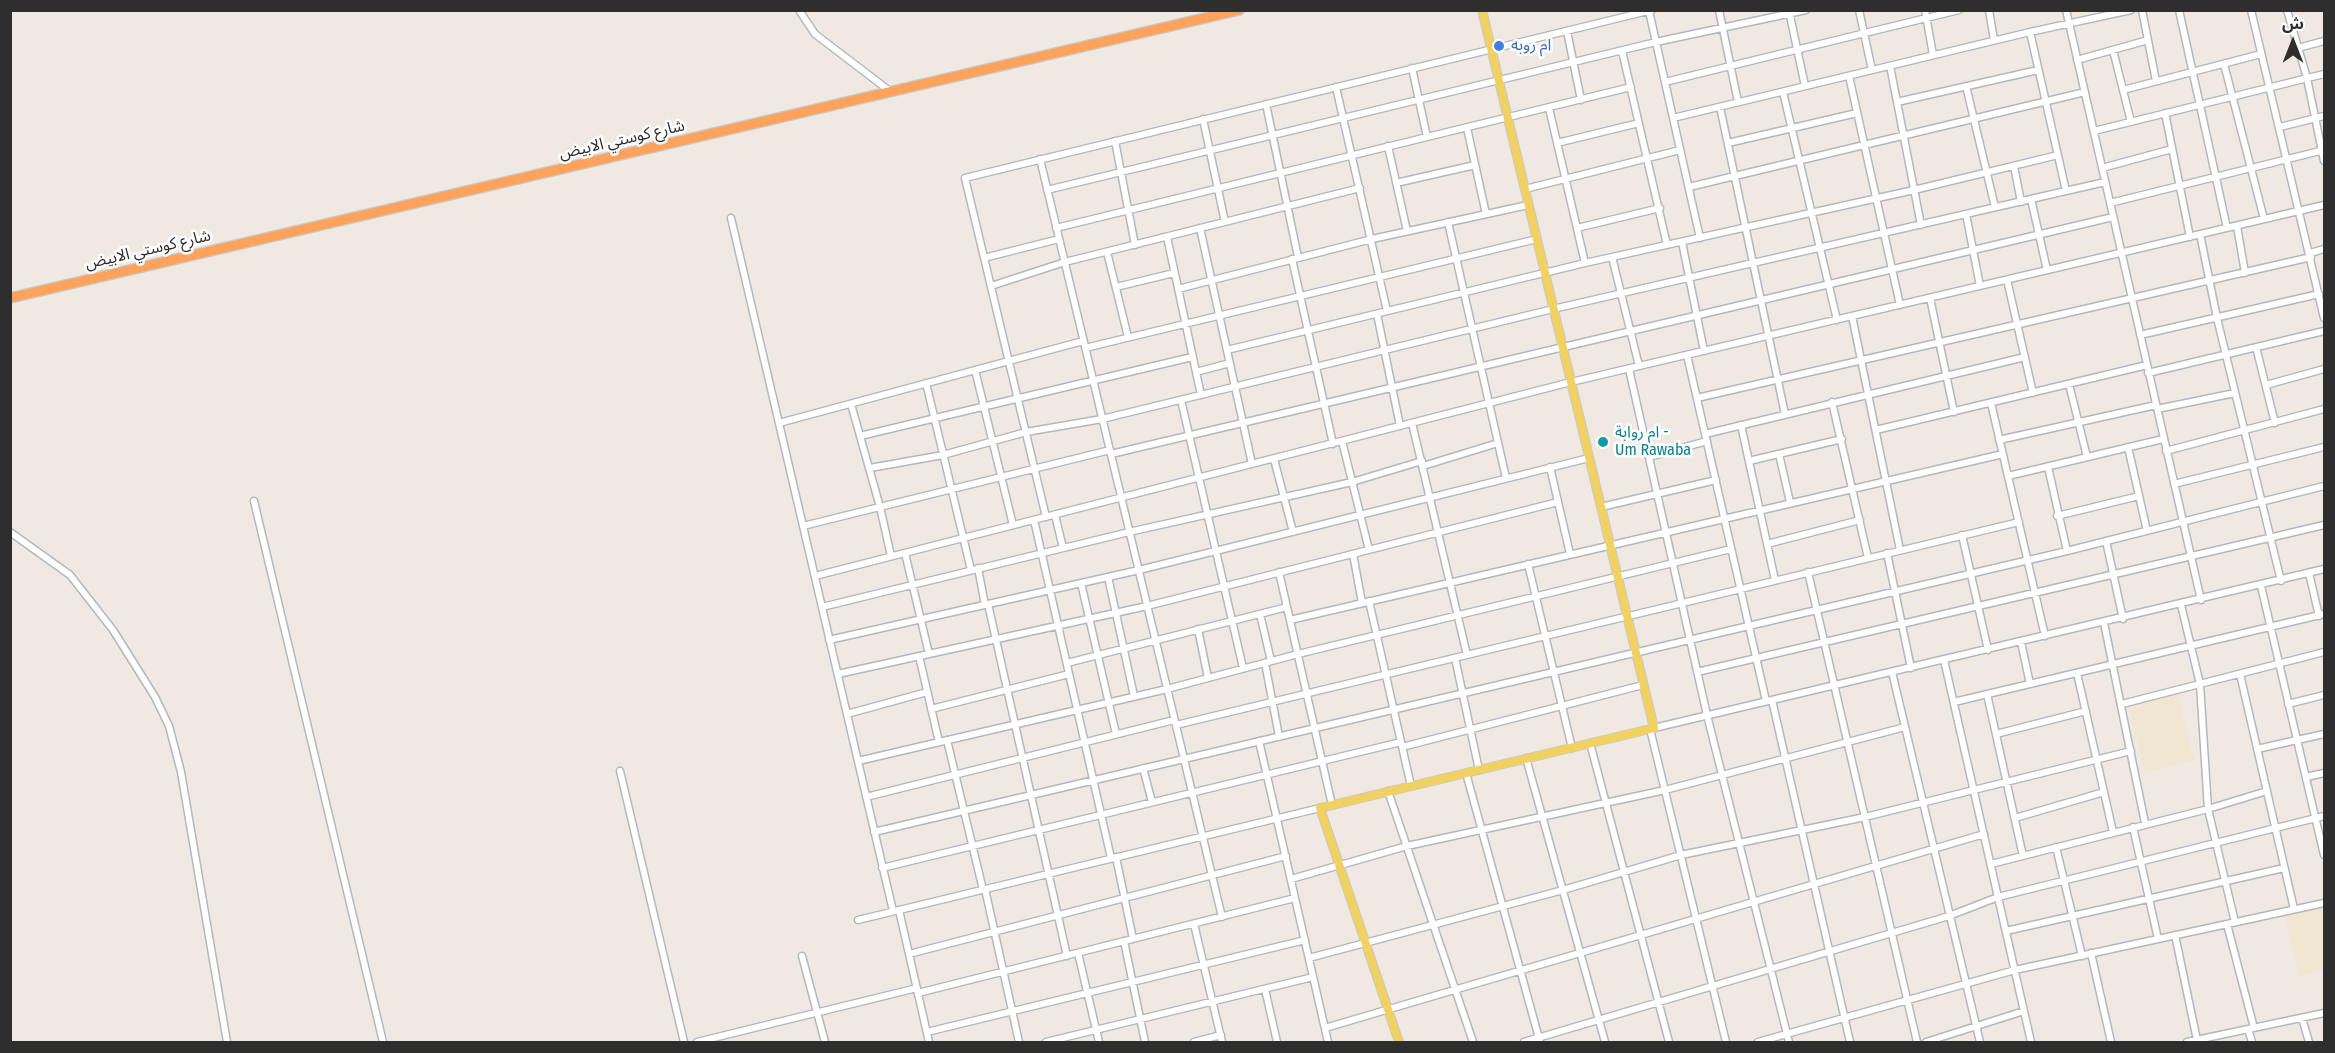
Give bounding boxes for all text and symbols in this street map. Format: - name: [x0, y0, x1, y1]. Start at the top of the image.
- north arrow: [2263, 12, 2323, 72]
- text: ش: [2282, 14, 2304, 33]
- place label: ام روبه: [1511, 36, 1551, 56]
- marker: ام روبه: [1492, 39, 1506, 53]
- street label: شارع كوستي الابيض: [557, 116, 687, 164]
- street label: شارع كوستي الابيض: [83, 226, 213, 274]
- place label: ام روابة - Um Rawaba: [1615, 423, 1691, 461]
- marker: ام روابة - Um Rawaba: [1596, 435, 1610, 449]

